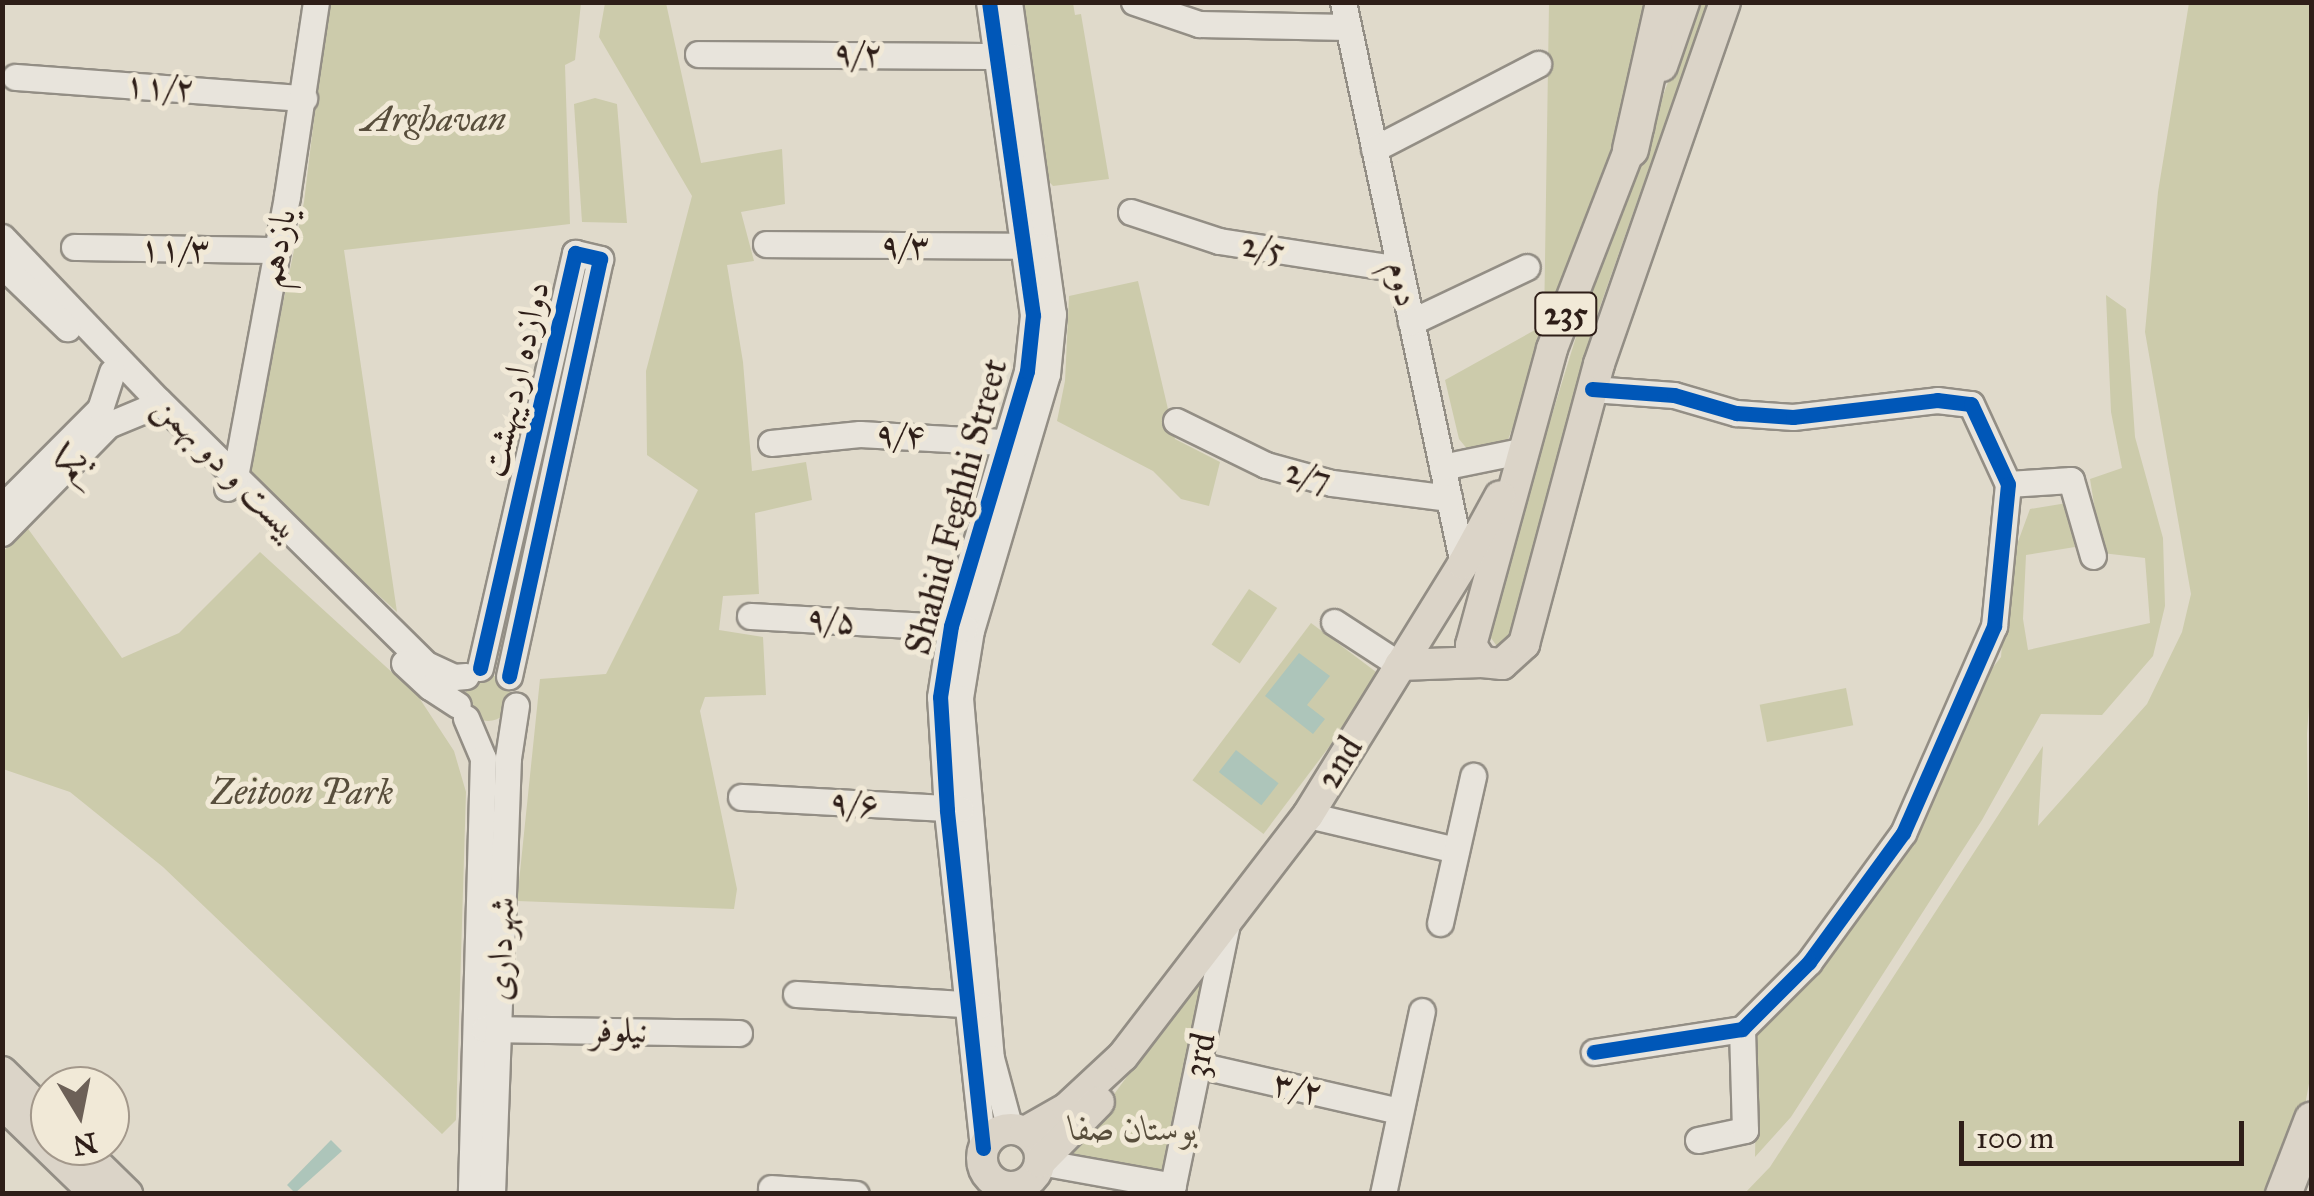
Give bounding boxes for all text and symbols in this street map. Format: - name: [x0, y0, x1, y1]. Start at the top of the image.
- street label: ۹/۲: [832, 33, 884, 75]
- street label: ۱۱/۲: [123, 64, 197, 110]
- park label: Arghavan: [362, 99, 506, 141]
- street label: یازدهم: [249, 205, 305, 291]
- street label: 2/5: [1239, 224, 1287, 272]
- street label: ۹/۳: [879, 225, 931, 267]
- street label: ۱۱/۳: [139, 227, 211, 271]
- street label: دوم: [1378, 257, 1428, 311]
- street label: دوازده اردیبهشت: [473, 277, 559, 481]
- road number: 235: [1534, 287, 1598, 341]
- street label: Shahid Feghhi Street: [897, 355, 1017, 659]
- street label: بیست و دو بهمن: [145, 386, 309, 550]
- street label: ۹/۴: [874, 413, 926, 457]
- street label: یکم: [45, 437, 97, 489]
- street label: 2/7: [1281, 450, 1335, 502]
- street label: ۹/۵: [805, 598, 857, 642]
- street label: 2nd: [1308, 729, 1372, 797]
- park label: Zeitoon Park: [211, 772, 393, 814]
- street label: ۹/۶: [827, 781, 881, 827]
- street label: شهرداری: [478, 896, 524, 1002]
- street label: نیلوفر: [590, 1009, 648, 1053]
- street label: 3rd: [1175, 1029, 1225, 1081]
- street label: ۳/۲: [1269, 1062, 1327, 1114]
- north arrow: [30, 1066, 130, 1166]
- scale bar: [1964, 1101, 2249, 1163]
- park label: بوستان صفا: [1070, 1108, 1198, 1150]
- text: 100 m: [1976, 1120, 2054, 1156]
- text: N: [70, 1125, 100, 1163]

